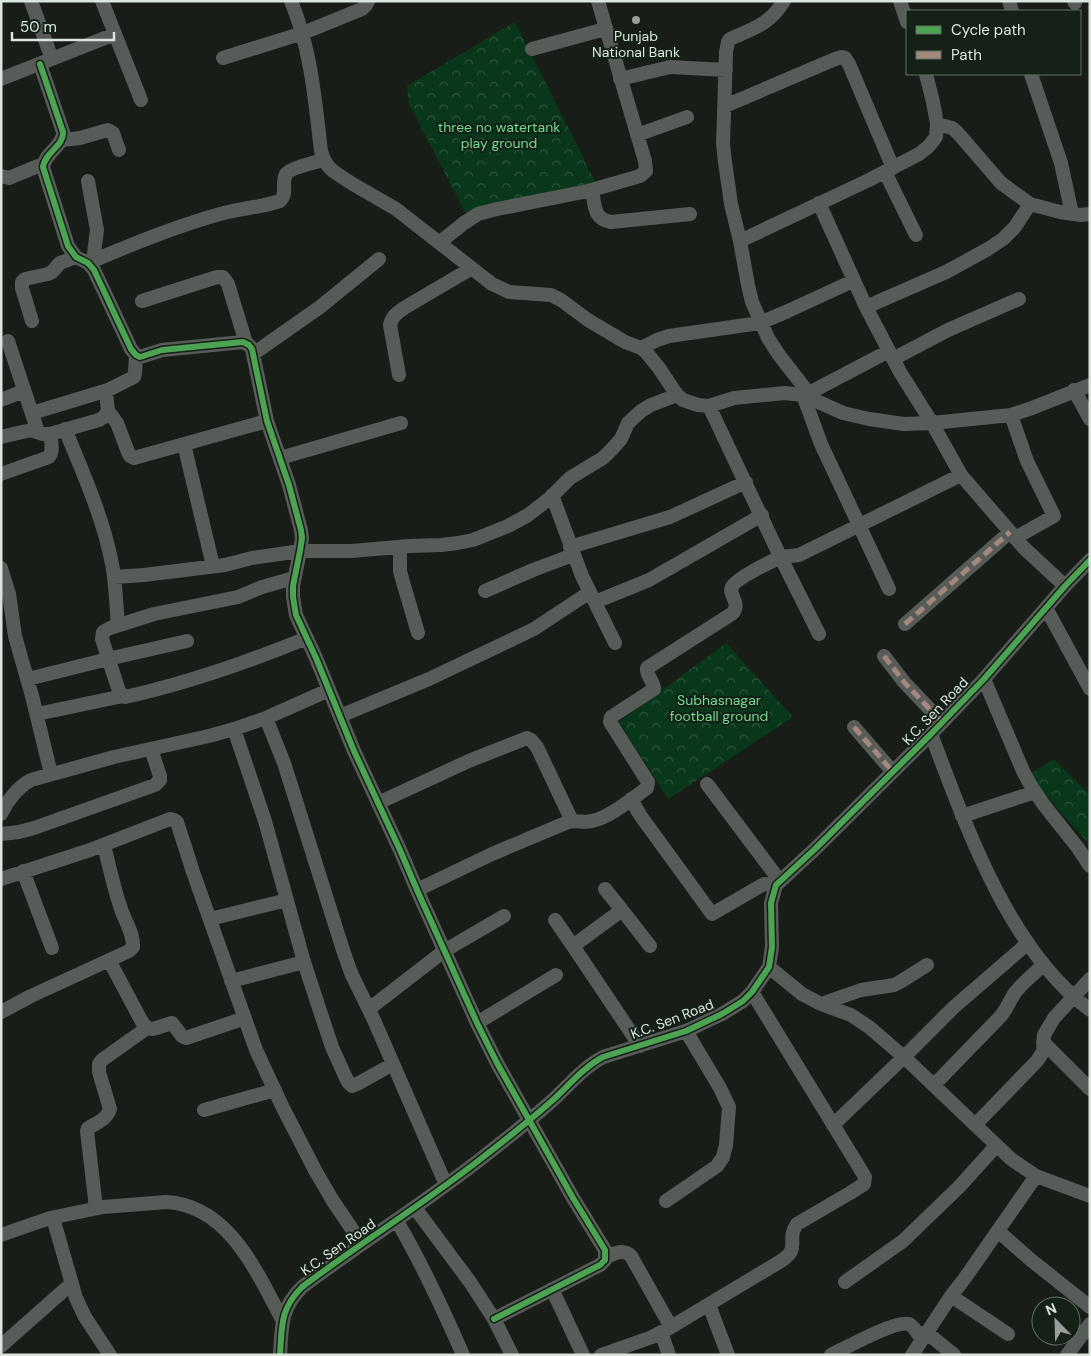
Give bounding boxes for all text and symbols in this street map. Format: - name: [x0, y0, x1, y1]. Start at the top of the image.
- scale bar: [12, 10, 115, 42]
- legend: [906, 10, 1081, 75]
- marker: Punjab National Bank: [630, 14, 642, 26]
- text: 50 m: [20, 17, 57, 37]
- text: Cycle path: [951, 20, 1026, 40]
- place label: Punjab National Bank: [592, 27, 680, 61]
- text: Path: [951, 45, 982, 65]
- park label: three no watertank play ground: [438, 118, 560, 152]
- street label: K.C. Sen Road: [898, 673, 972, 749]
- park label: Subhasnagar football ground: [670, 691, 768, 725]
- street label: K.C. Sen Road: [628, 995, 716, 1043]
- street label: K.C. Sen Road: [297, 1215, 379, 1279]
- north arrow: [1031, 1296, 1081, 1346]
- text: N: [1043, 1299, 1059, 1319]

